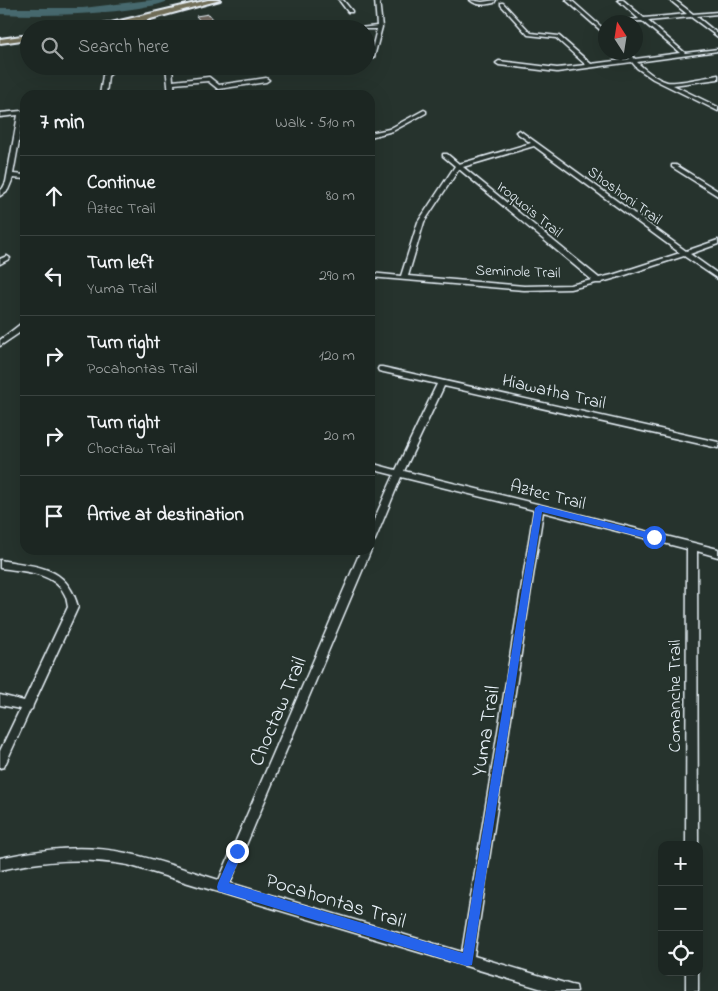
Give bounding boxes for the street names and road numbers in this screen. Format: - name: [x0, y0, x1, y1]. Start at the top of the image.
- street label: Shoshoni Trail: [583, 161, 666, 230]
- street label: Iroquois Trail: [492, 176, 567, 243]
- street label: Seminole Trail: [475, 260, 561, 284]
- street label: Hiawatha Trail: [499, 368, 608, 417]
- street label: Aztec Trail: [507, 474, 588, 518]
- street label: Comanche Trail: [663, 640, 689, 752]
- street label: Choctaw Trail: [242, 652, 315, 771]
- street label: Yuma Trail: [465, 684, 509, 779]
- street label: Pocahontas Trail: [262, 866, 409, 937]

